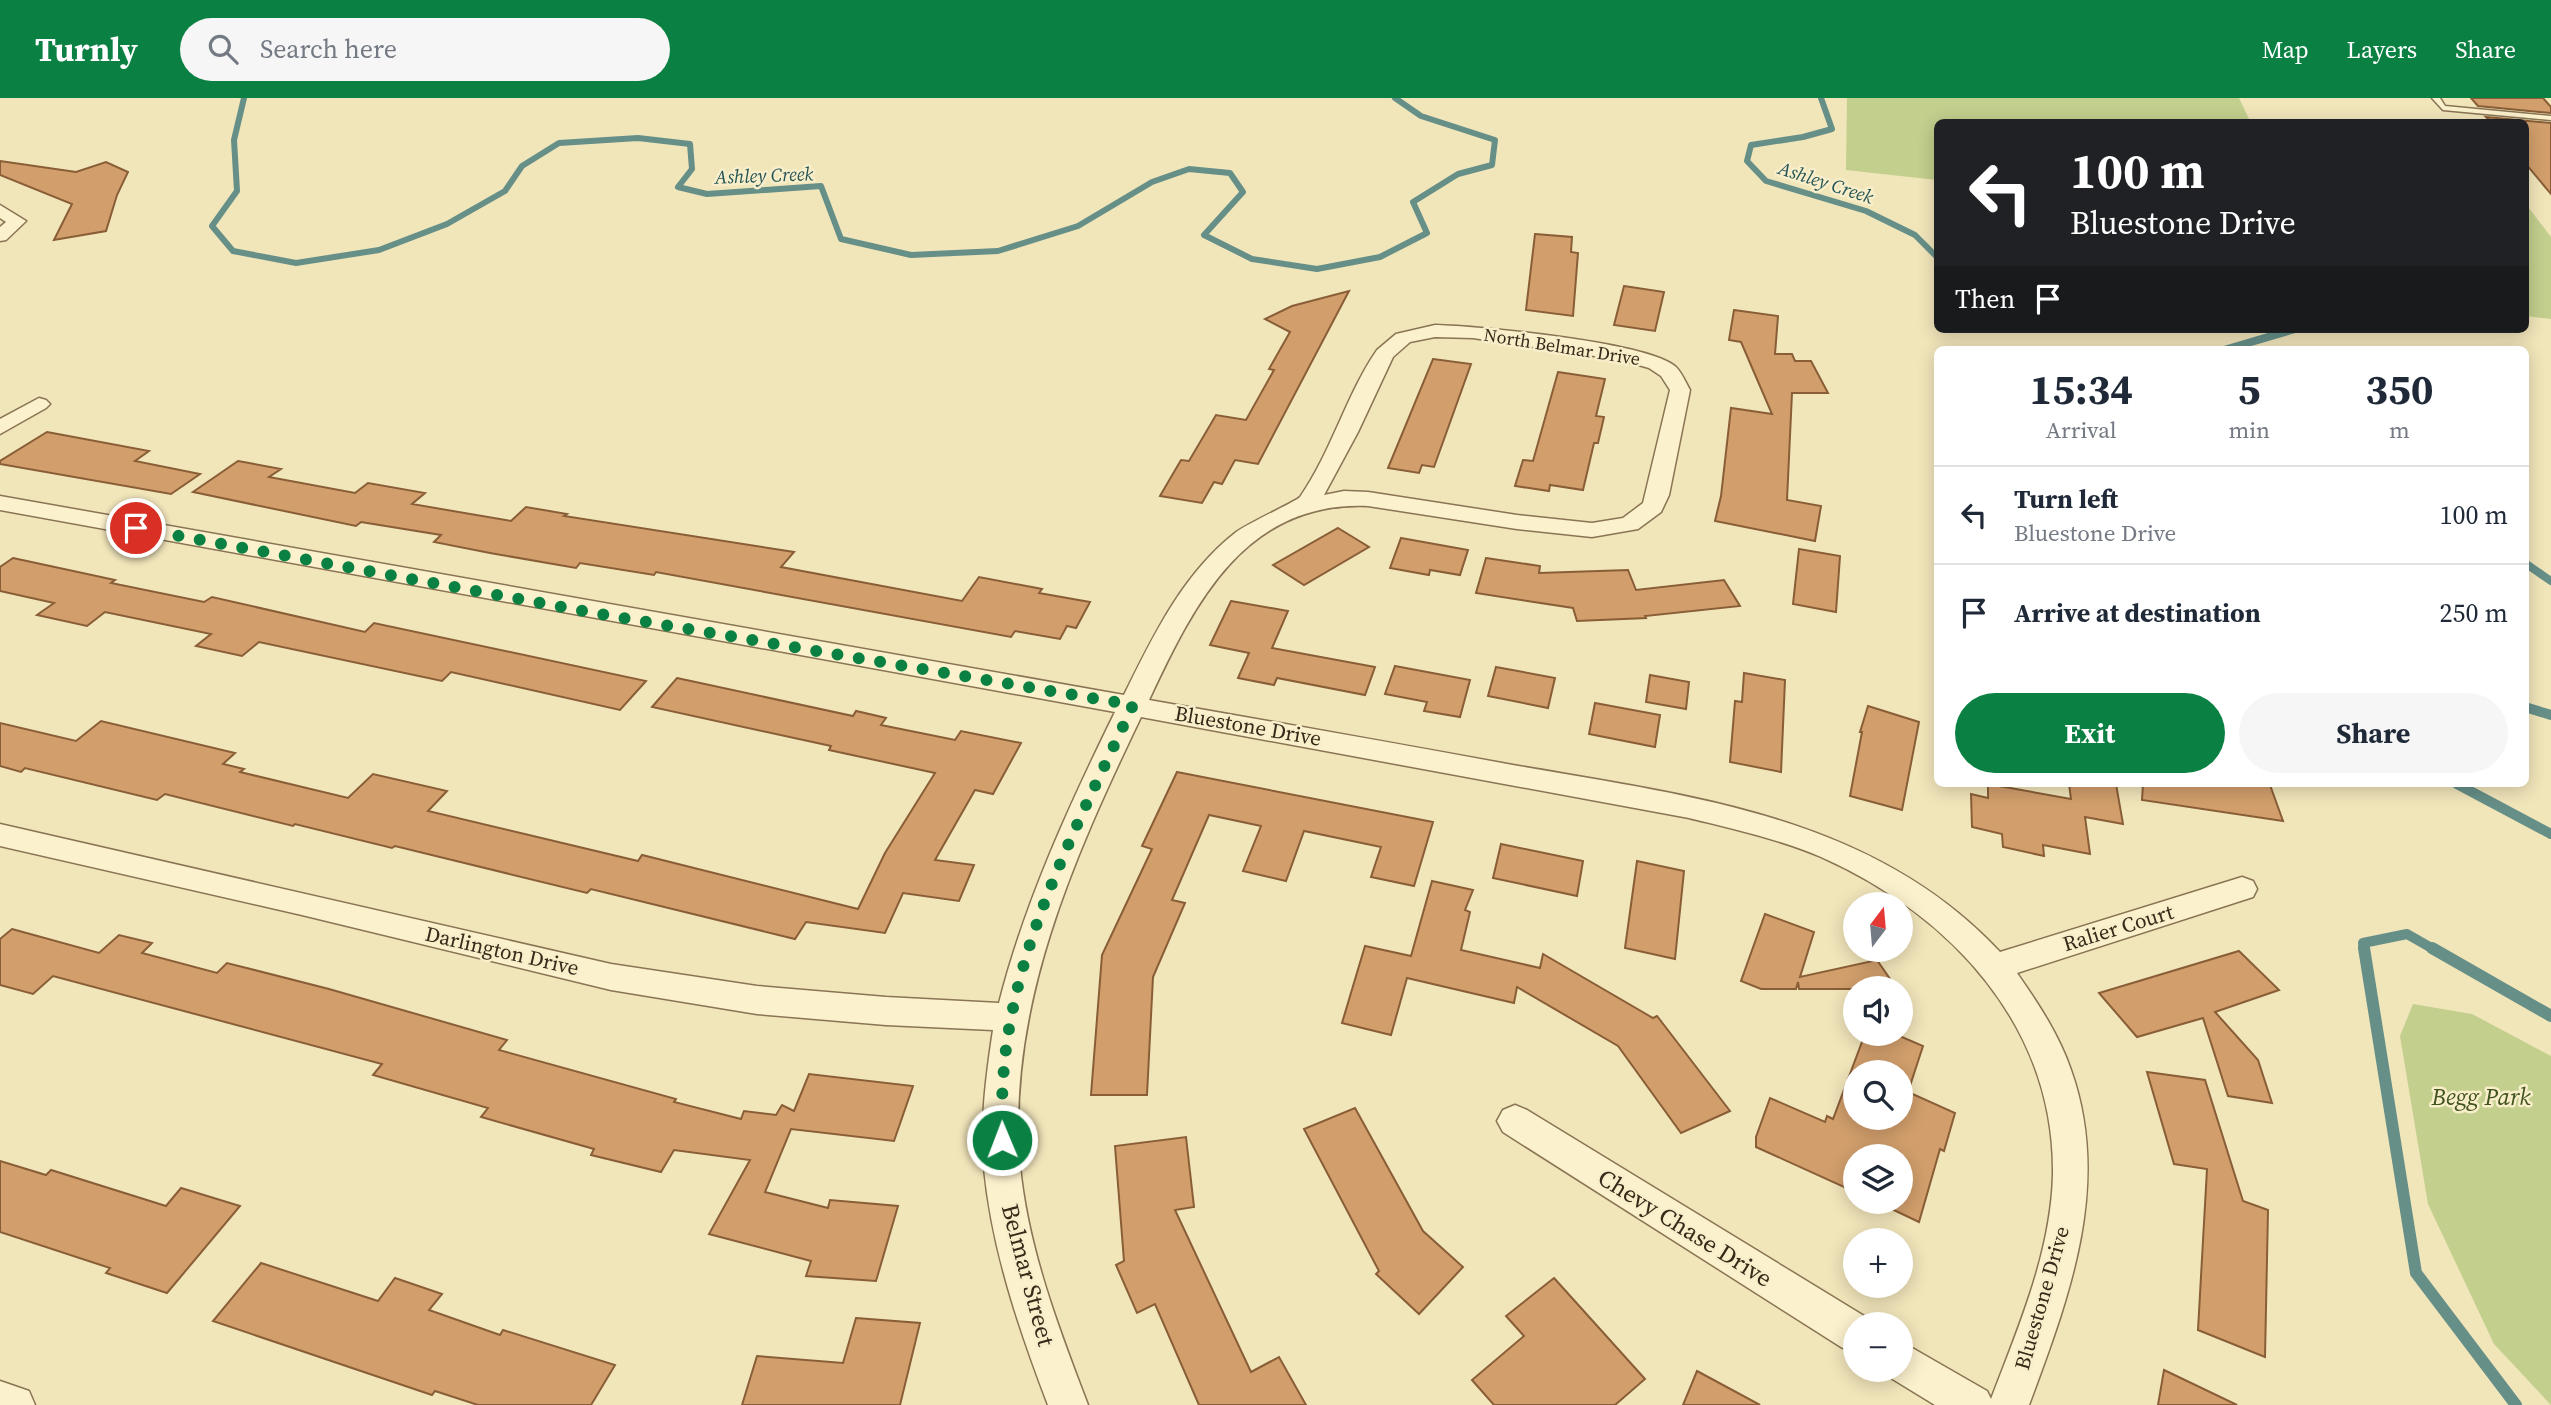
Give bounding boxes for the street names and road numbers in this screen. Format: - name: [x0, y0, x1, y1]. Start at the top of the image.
- street label: North Belmar Drive: [1482, 322, 1642, 371]
- street label: Bluestone Drive: [1173, 698, 1324, 753]
- street label: Ralier Court: [2059, 897, 2177, 958]
- street label: Darlington Drive: [422, 919, 582, 982]
- street label: Chevy Chase Drive: [1592, 1161, 1779, 1294]
- street label: Belmar Street: [994, 1200, 1063, 1350]
- street label: Bluestone Drive: [2007, 1223, 2076, 1373]

